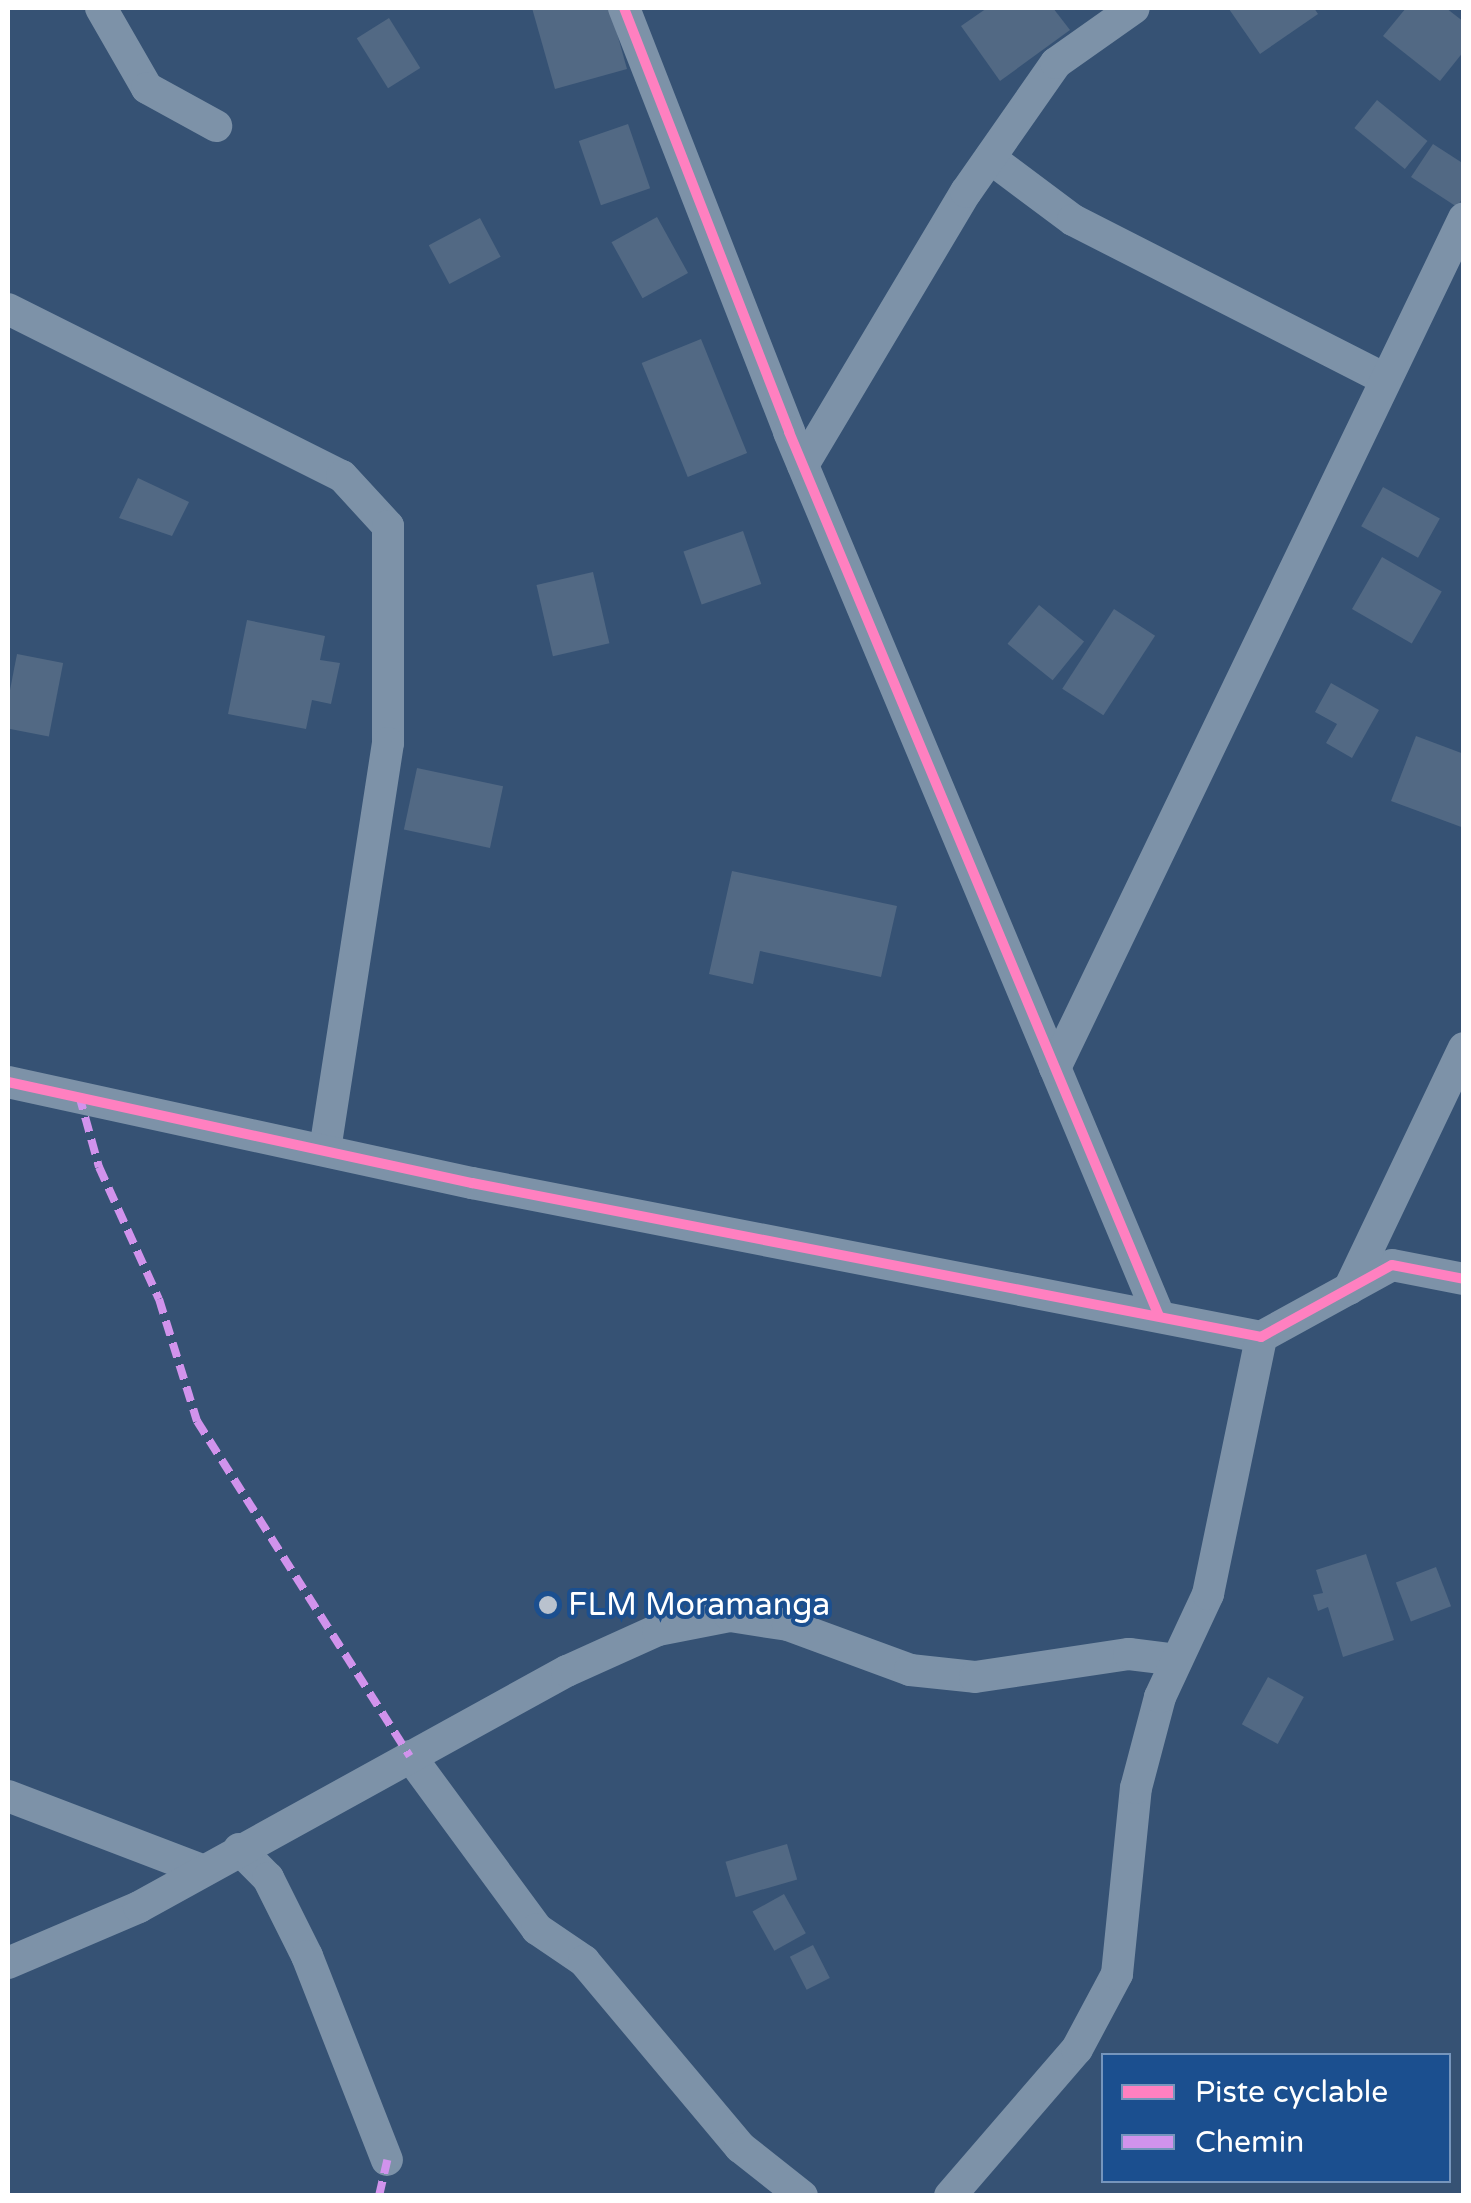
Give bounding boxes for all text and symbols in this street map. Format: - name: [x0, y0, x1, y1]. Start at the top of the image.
- place label: FLM Moramanga: [568, 1586, 830, 1624]
- marker: FLM Moramanga: [537, 1594, 559, 1616]
- legend: [1101, 2053, 1451, 2183]
- text: Piste cyclable: [1195, 2074, 1388, 2111]
- text: Chemin: [1195, 2124, 1304, 2161]

